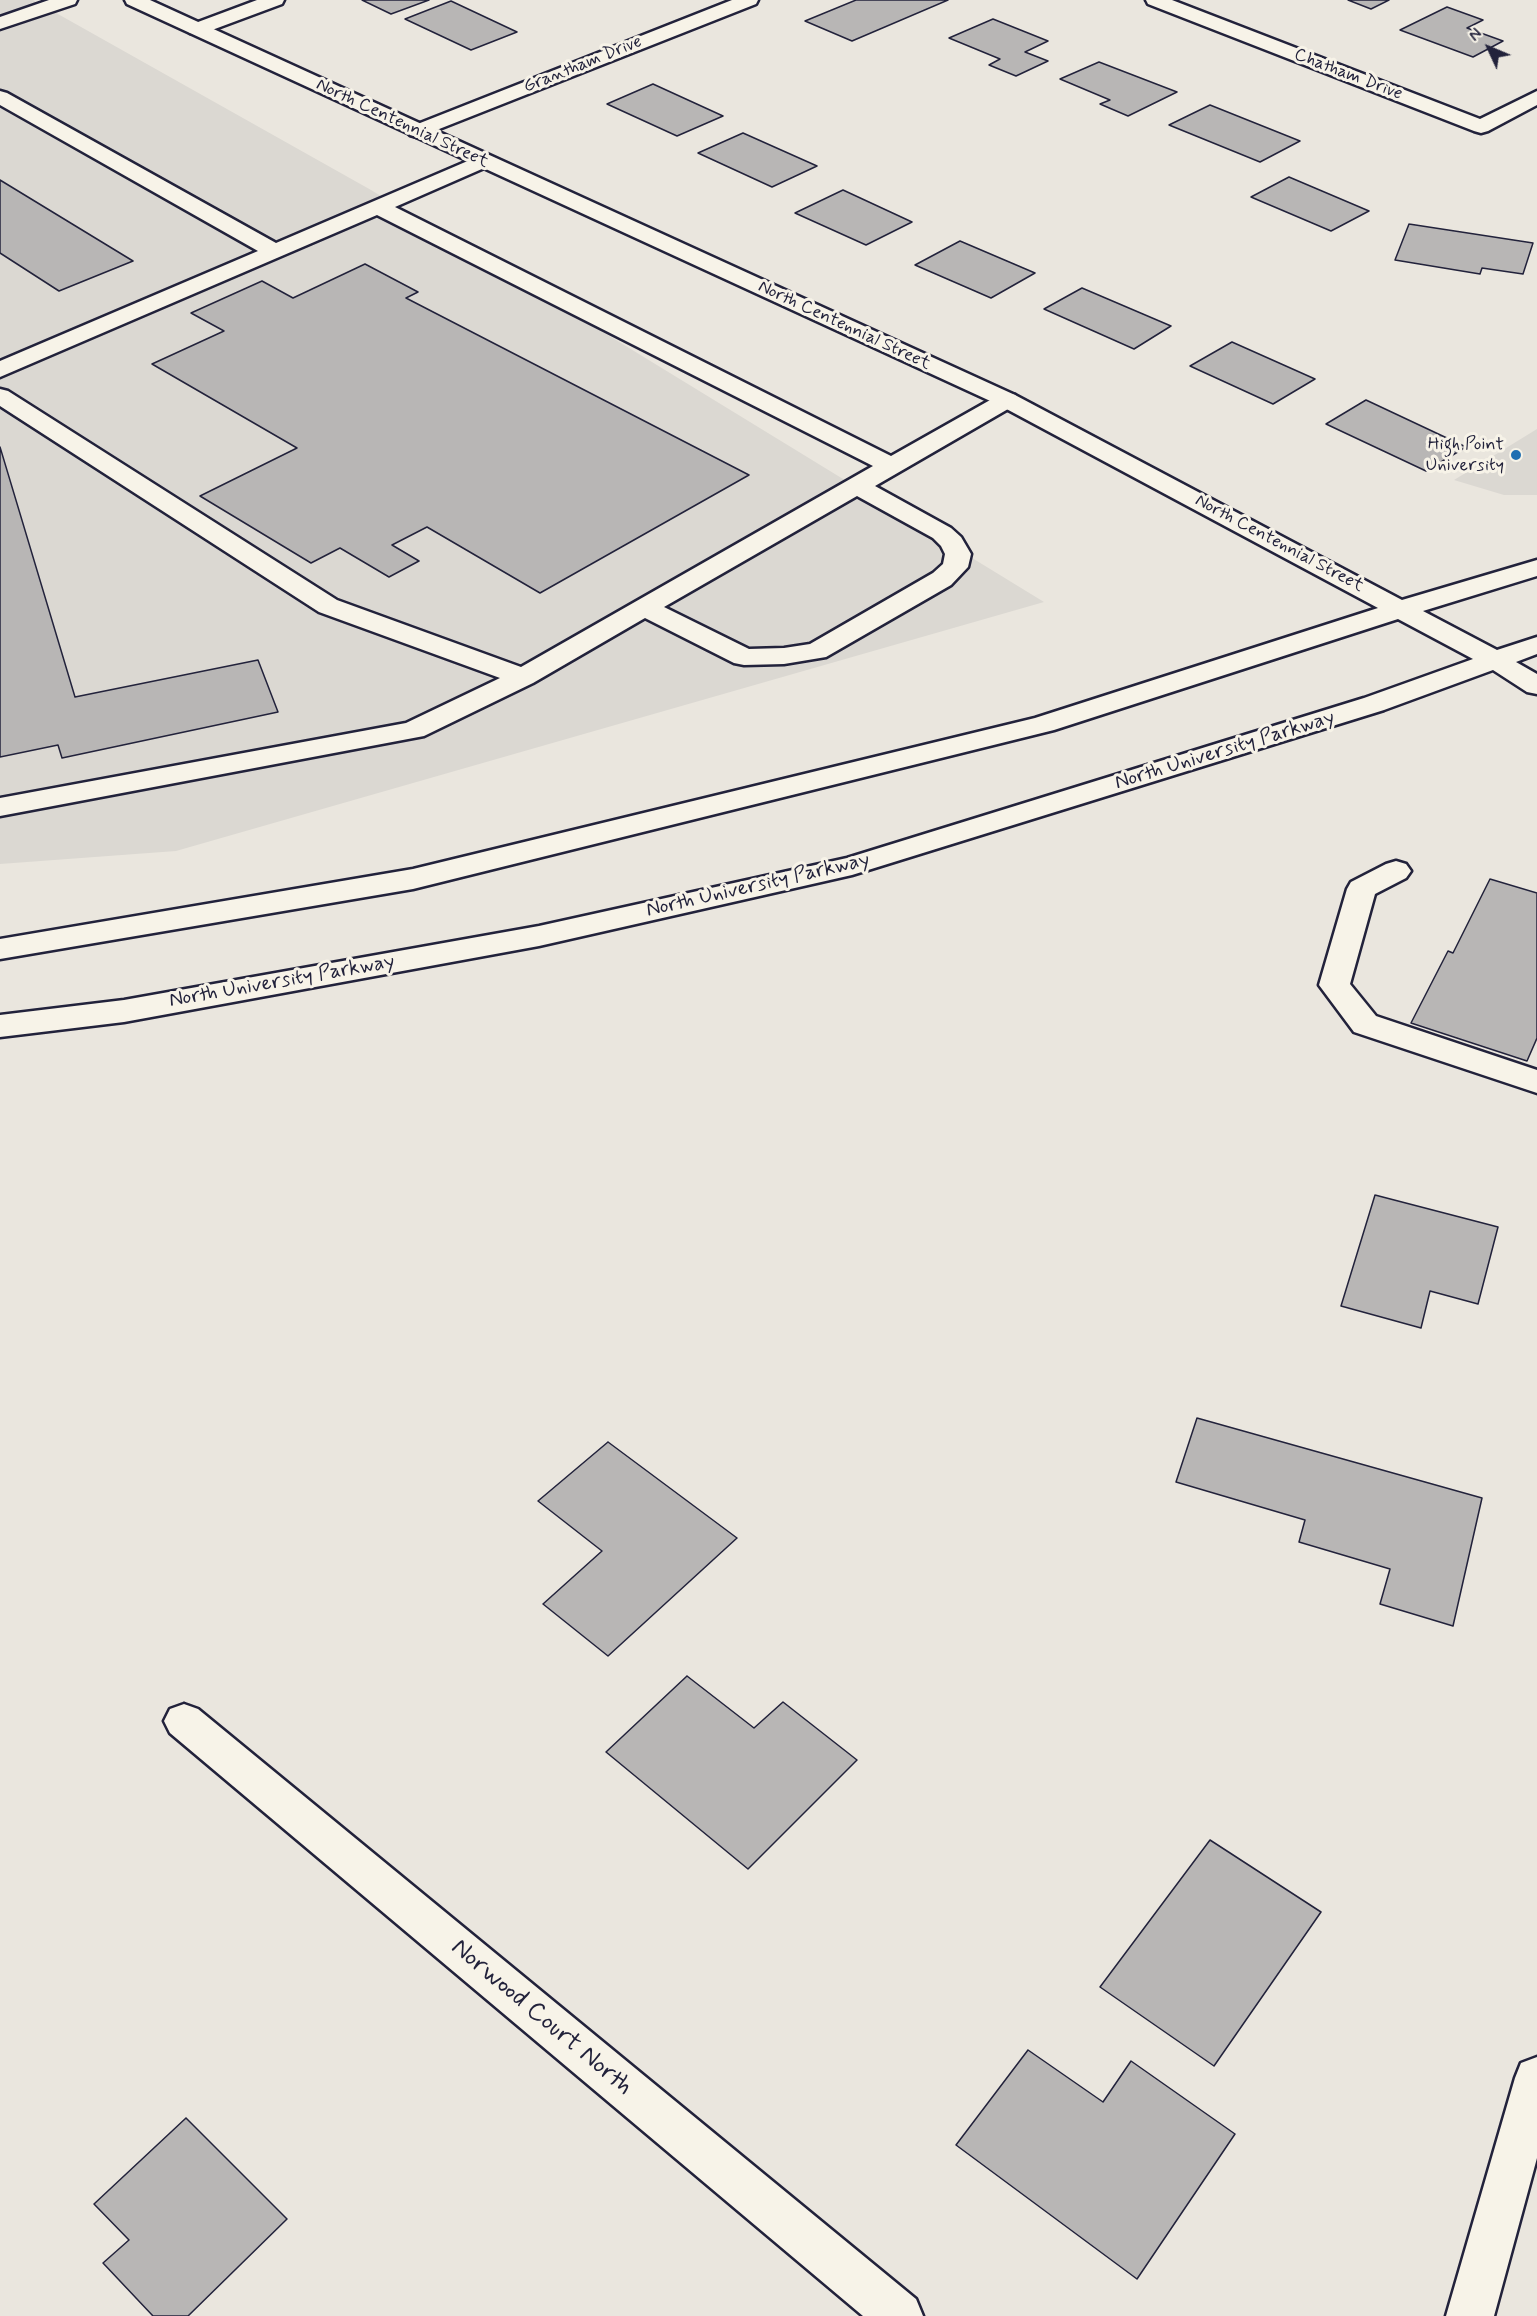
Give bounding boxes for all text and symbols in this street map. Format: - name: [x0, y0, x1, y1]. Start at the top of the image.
- north arrow: [1459, 18, 1519, 78]
- text: N: [1464, 24, 1487, 46]
- street label: Grantham Drive: [521, 31, 645, 99]
- street label: Chatham Drive: [1291, 44, 1405, 106]
- street label: North Centennial Street: [312, 74, 492, 174]
- street label: North Centennial Street: [754, 276, 934, 376]
- place label: High Point University: [1426, 434, 1504, 476]
- marker: High Point University: [1509, 448, 1523, 462]
- street label: North Centennial Street: [1191, 490, 1367, 598]
- street label: North University Parkway: [1112, 706, 1338, 796]
- street label: North University Parkway: [644, 848, 872, 924]
- street label: North University Parkway: [167, 950, 397, 1014]
- street label: Norwood Court North: [444, 1933, 638, 2103]

